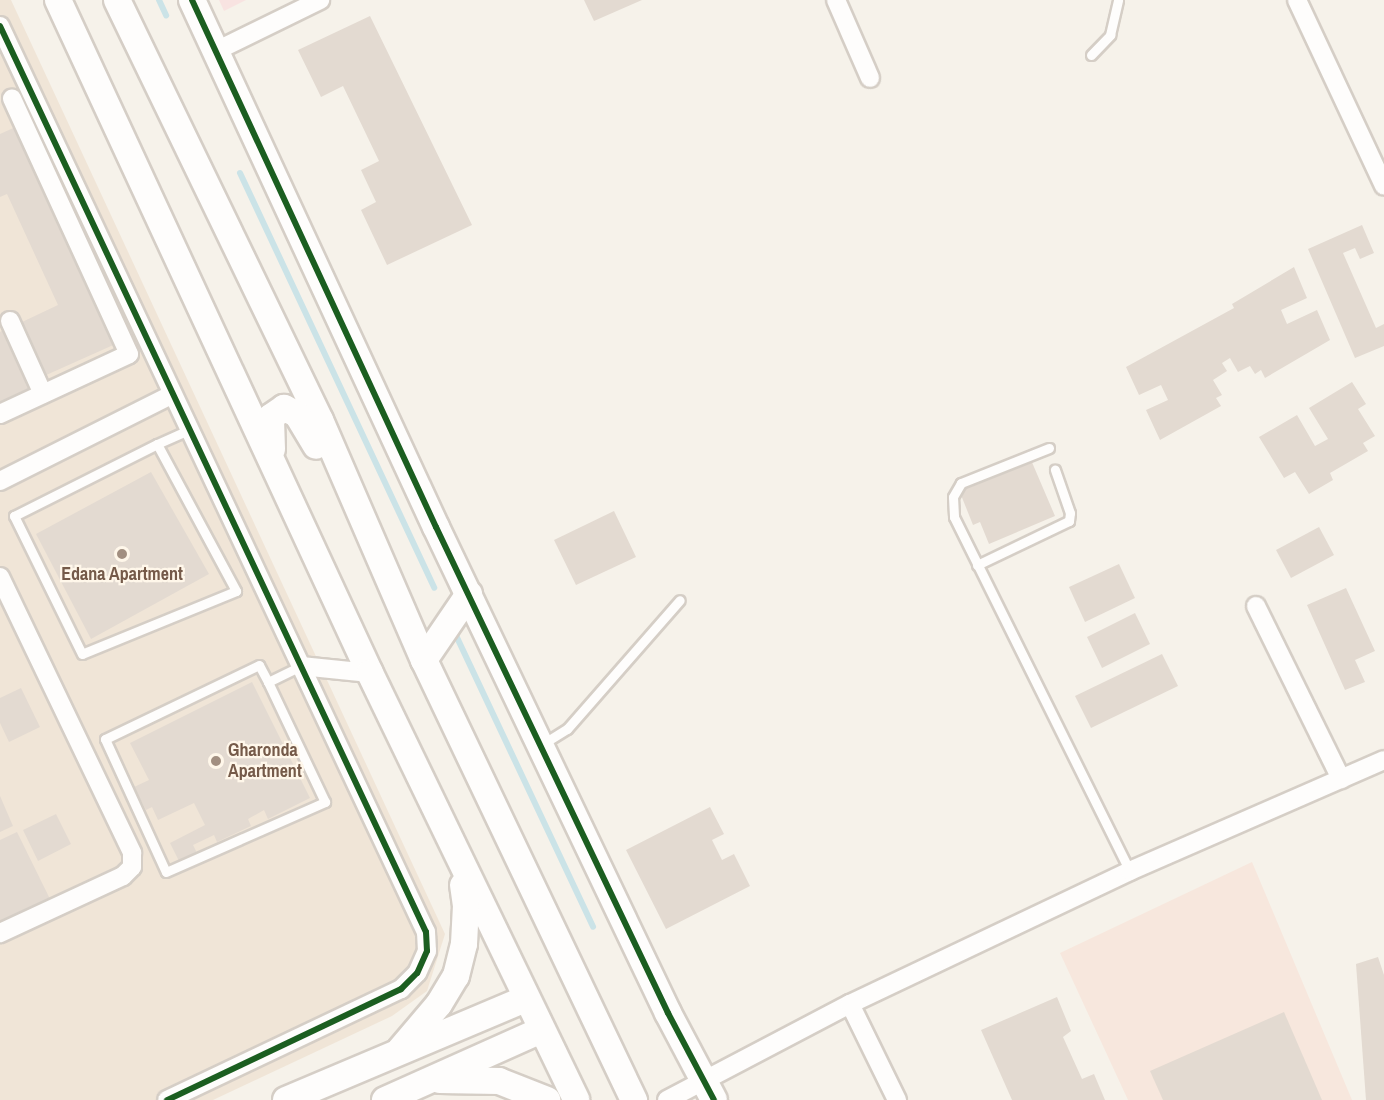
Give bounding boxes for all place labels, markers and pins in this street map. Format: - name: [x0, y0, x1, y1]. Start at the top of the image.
- marker: Edana Apartment: [115, 547, 129, 561]
- place label: Edana Apartment: [61, 563, 183, 585]
- place label: Gharonda Apartment: [228, 740, 302, 783]
- marker: Gharonda Apartment: [209, 754, 223, 768]

